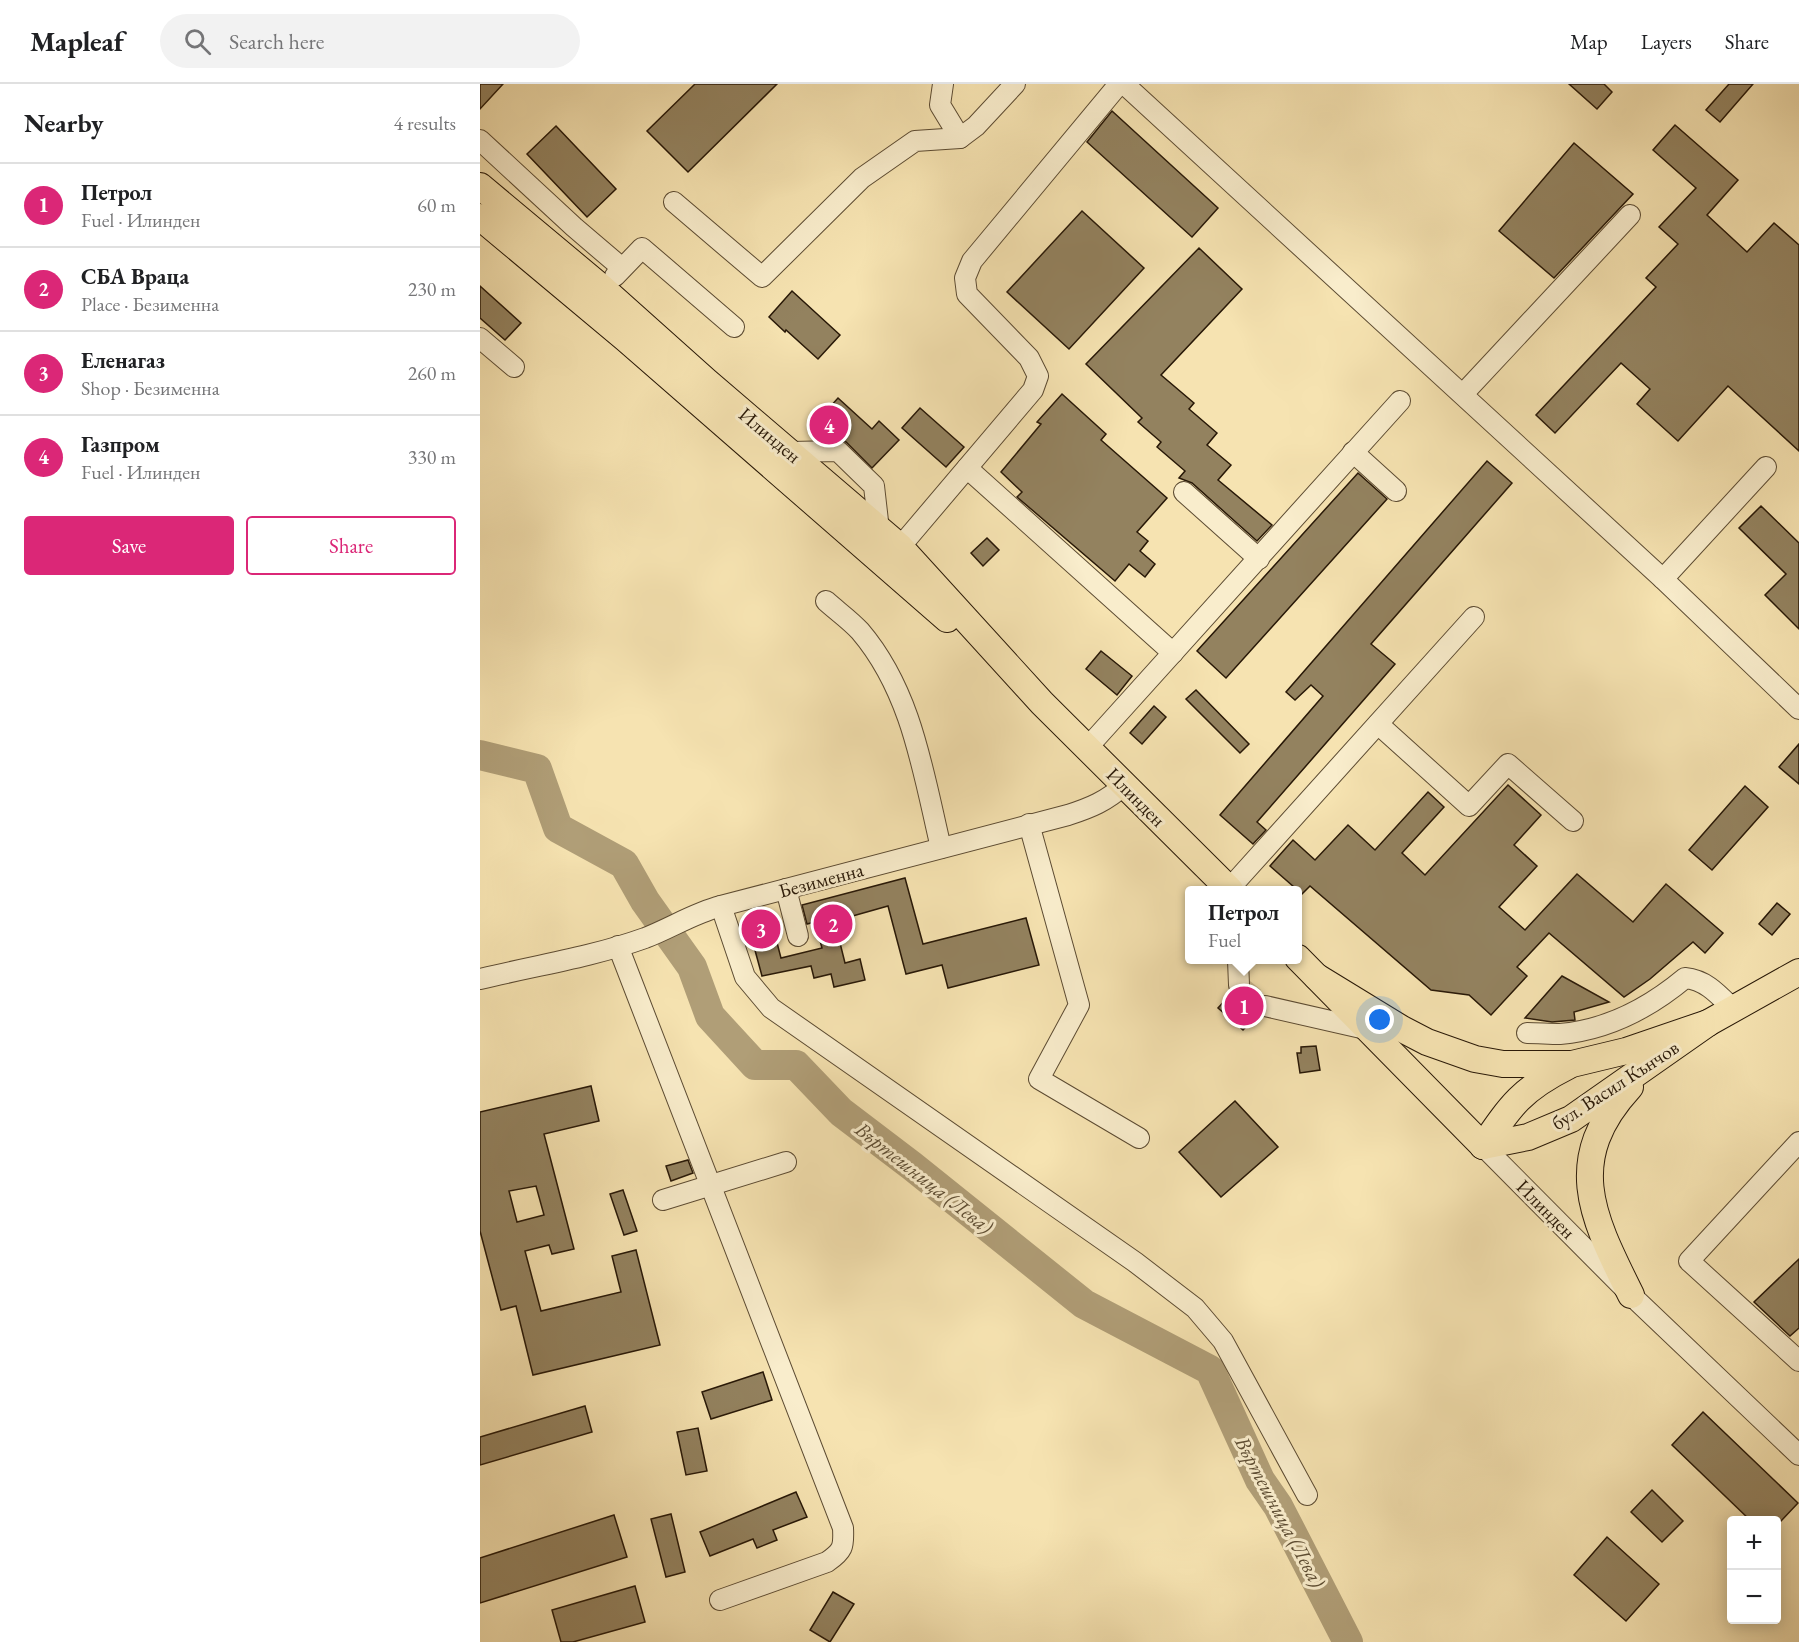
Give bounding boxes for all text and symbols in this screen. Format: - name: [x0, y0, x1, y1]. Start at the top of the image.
- search box: [160, 14, 580, 68]
- text: Mapleaf: [30, 23, 124, 59]
- icon: search: [181, 25, 214, 58]
- text: Search here: [229, 27, 324, 56]
- text: Map: [1570, 28, 1608, 55]
- text: Layers: [1641, 28, 1692, 55]
- text: Share: [1725, 28, 1769, 55]
- text: Nearby: [24, 106, 104, 140]
- text: 4 results: [393, 110, 456, 136]
- text: Петрол: [81, 178, 152, 207]
- text: 1: [38, 192, 49, 218]
- text: 60 m: [417, 192, 456, 218]
- text: Fuel · Илинден: [81, 207, 200, 233]
- text: СБА Враца: [81, 262, 189, 291]
- text: 2: [38, 276, 49, 302]
- text: 230 m: [408, 276, 456, 302]
- text: Place · Безименна: [81, 291, 219, 317]
- text: Еленагаз: [81, 346, 165, 375]
- text: 3: [38, 360, 49, 386]
- text: 260 m: [408, 360, 456, 386]
- text: Shop · Безименна: [81, 375, 220, 401]
- street label: Илинден: [733, 401, 807, 469]
- pin: 4: [810, 402, 848, 448]
- text: Газпром: [81, 430, 160, 459]
- text: 4: [38, 444, 49, 470]
- text: 330 m: [408, 444, 456, 470]
- text: Fuel · Илинден: [81, 459, 200, 485]
- button: Save: [24, 516, 234, 575]
- button: Share: [246, 516, 456, 575]
- street label: Илинден: [1101, 762, 1171, 832]
- street label: Безименна: [776, 856, 866, 904]
- popup: [1185, 886, 1302, 964]
- text: Петрол: [1208, 898, 1279, 927]
- pin: 2: [814, 902, 852, 946]
- pin: 3: [742, 906, 780, 952]
- text: Fuel: [1208, 927, 1241, 953]
- pin: 1: [1224, 984, 1263, 1028]
- your location: [1365, 1005, 1394, 1034]
- street label: бул. Васил Кънчов: [1546, 1034, 1684, 1136]
- water label: Въртешница (Лева): [849, 1115, 999, 1240]
- street label: Илинден: [1511, 1174, 1581, 1244]
- water label: Въртешница (Лева): [1229, 1431, 1332, 1593]
- map controls: [1727, 1516, 1781, 1624]
- button: +: [1727, 1516, 1781, 1570]
- button: −: [1727, 1570, 1781, 1624]

